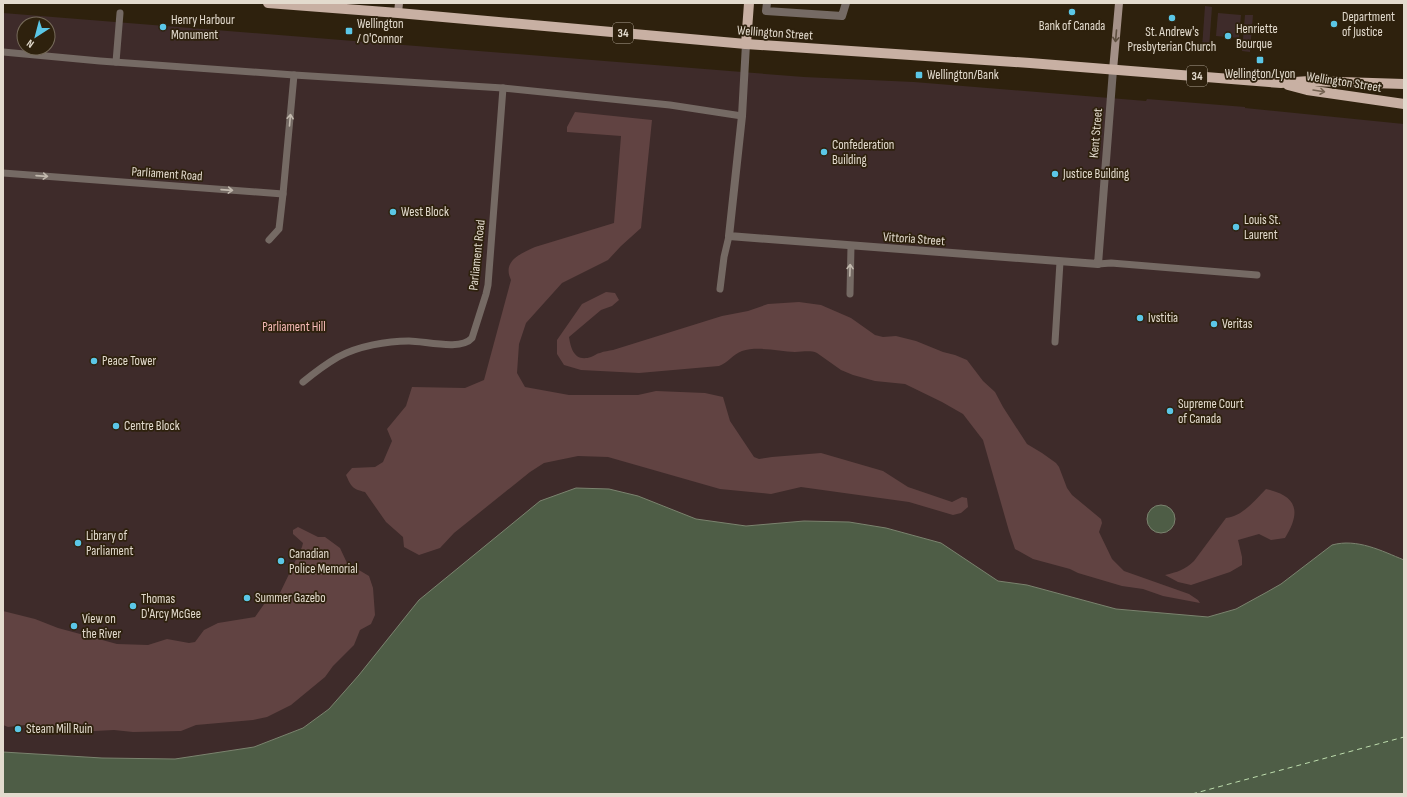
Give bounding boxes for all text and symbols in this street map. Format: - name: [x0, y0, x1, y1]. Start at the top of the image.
- marker: Bank of Canada: [1067, 7, 1077, 17]
- place label: Department of Justice: [1342, 9, 1395, 40]
- place label: Henry Harbour Monument: [171, 12, 235, 43]
- marker: St. Andrew's Presbyterian Church: [1167, 13, 1177, 23]
- north arrow: [16, 16, 56, 56]
- place label: Wellington / O'Connor: [357, 16, 404, 47]
- place label: Bank of Canada: [1039, 18, 1105, 34]
- marker: Department of Justice: [1329, 19, 1339, 29]
- place label: Henriette Bourque: [1236, 21, 1278, 52]
- marker: Henry Harbour Monument: [158, 22, 168, 32]
- street label: Wellington Street: [737, 22, 814, 44]
- road number: 34: [613, 23, 633, 43]
- place label: St. Andrew's Presbyterian Church: [1128, 24, 1216, 55]
- marker: Wellington / O'Connor: [344, 26, 354, 36]
- one-way arrow: [1113, 29, 1120, 42]
- marker: Henriette Bourque: [1223, 31, 1233, 41]
- text: N: [24, 37, 37, 51]
- marker: Wellington/Lyon: [1255, 55, 1265, 65]
- road number: 34: [1187, 66, 1207, 86]
- place label: Wellington/Lyon: [1225, 66, 1295, 82]
- place label: Wellington/Bank: [927, 67, 999, 83]
- street label: Wellington Street: [1305, 68, 1383, 96]
- marker: Wellington/Bank: [914, 70, 924, 80]
- one-way arrow: [1312, 87, 1325, 95]
- street label: Kent Street: [1086, 107, 1106, 159]
- one-way arrow: [286, 114, 293, 127]
- place label: Confederation Building: [832, 137, 894, 168]
- marker: Confederation Building: [819, 147, 829, 157]
- street label: Parliament Road: [131, 164, 203, 184]
- place label: Justice Building: [1062, 166, 1129, 182]
- marker: Justice Building: [1050, 169, 1060, 179]
- one-way arrow: [35, 172, 48, 179]
- one-way arrow: [220, 187, 233, 194]
- place label: West Block: [401, 204, 449, 220]
- marker: West Block: [388, 207, 398, 217]
- place label: Louis St. Laurent: [1244, 212, 1281, 243]
- street label: Parliament Road: [465, 219, 489, 291]
- marker: Louis St. Laurent: [1231, 222, 1241, 232]
- street label: Vittoria Street: [882, 229, 946, 249]
- one-way arrow: [847, 264, 854, 277]
- place label: Ivstitia: [1148, 310, 1178, 326]
- marker: Ivstitia: [1135, 313, 1145, 323]
- place label: Veritas: [1222, 316, 1253, 332]
- park label: Parliament Hill: [262, 319, 326, 335]
- marker: Veritas: [1209, 319, 1219, 329]
- place label: Peace Tower: [102, 353, 156, 369]
- marker: Peace Tower: [89, 356, 99, 366]
- place label: Supreme Court of Canada: [1178, 396, 1244, 427]
- marker: Supreme Court of Canada: [1165, 406, 1175, 416]
- place label: Centre Block: [124, 418, 180, 434]
- marker: Centre Block: [111, 421, 121, 431]
- place label: Library of Parliament: [86, 528, 133, 559]
- marker: Library of Parliament: [73, 538, 83, 548]
- place label: Canadian Police Memorial: [289, 546, 358, 577]
- marker: Canadian Police Memorial: [276, 556, 286, 566]
- place label: Summer Gazebo: [255, 590, 326, 606]
- place label: Thomas D'Arcy McGee: [141, 591, 201, 622]
- marker: Summer Gazebo: [242, 593, 252, 603]
- marker: Thomas D'Arcy McGee: [128, 601, 138, 611]
- place label: View on the River: [82, 611, 121, 642]
- marker: View on the River: [69, 621, 79, 631]
- place label: Steam Mill Ruin: [26, 721, 93, 737]
- marker: Steam Mill Ruin: [13, 724, 23, 734]

